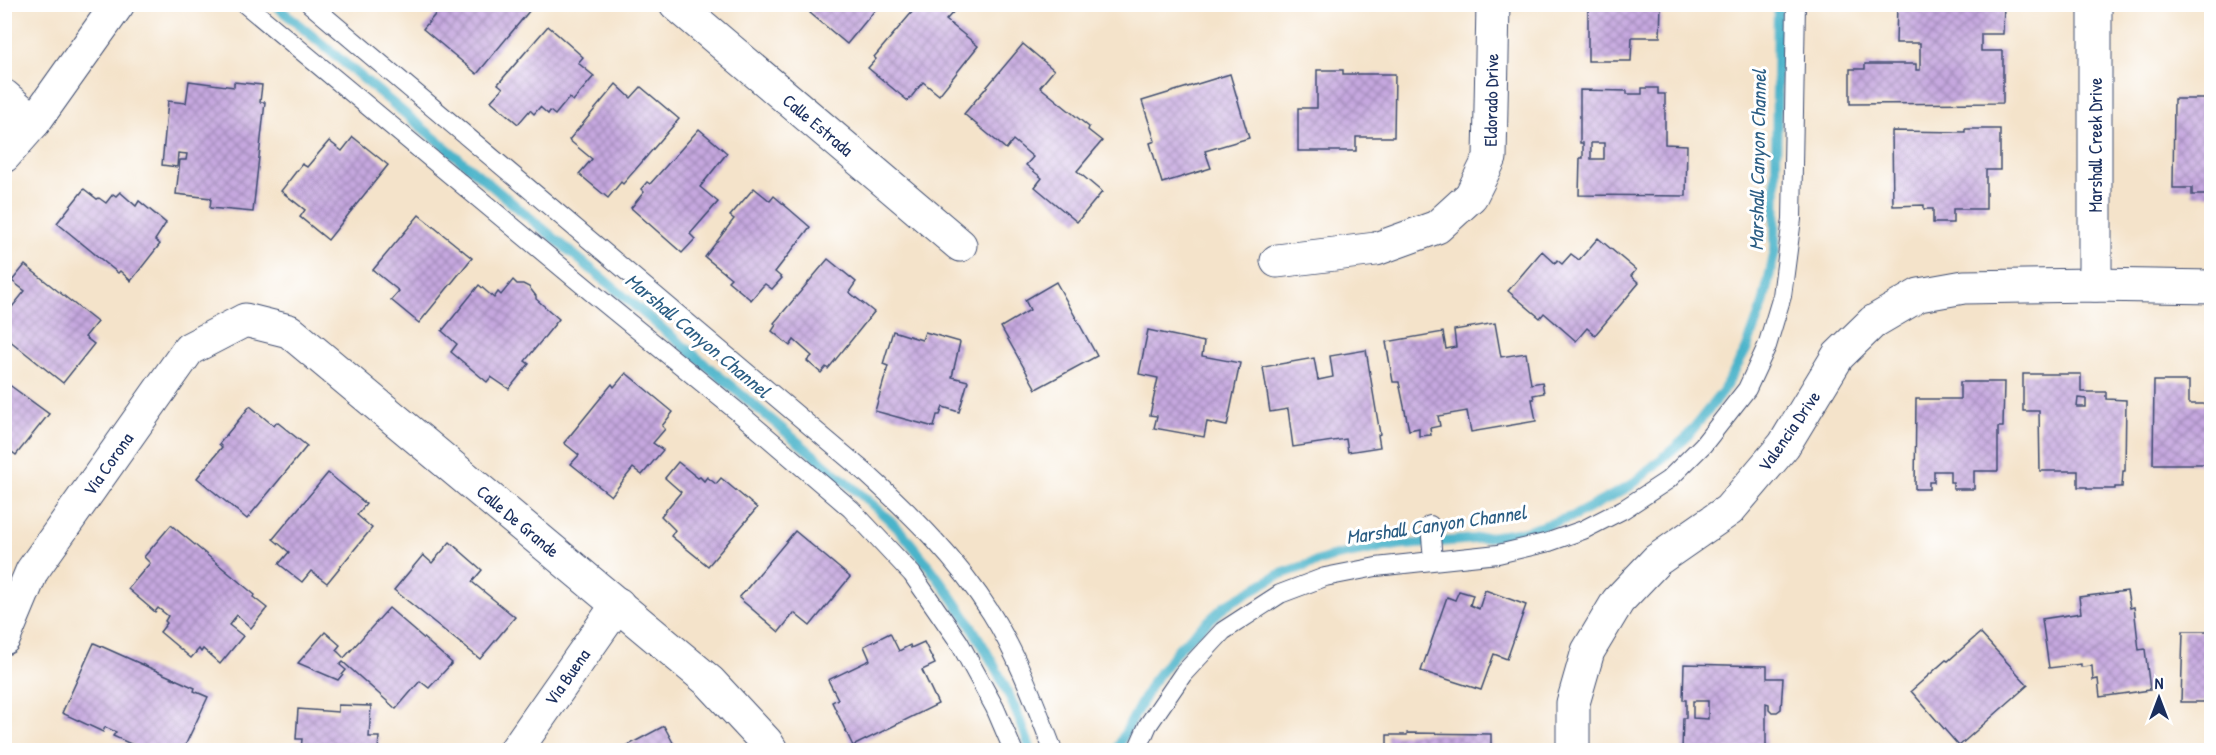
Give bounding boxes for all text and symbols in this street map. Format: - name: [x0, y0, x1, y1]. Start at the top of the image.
- street label: Eldorado Drive: [1478, 53, 1504, 147]
- water label: Marshall Canyon Channel: [1742, 68, 1773, 251]
- street label: Marshall Creek Drive: [2083, 78, 2108, 212]
- street label: Calle Estrada: [777, 88, 859, 162]
- water label: Marshall Canyon Channel: [619, 266, 777, 405]
- street label: Valencia Drive: [1752, 386, 1826, 476]
- street label: Via Corona: [77, 427, 139, 501]
- street label: Calle De Grande: [471, 479, 565, 563]
- water label: Marshall Canyon Channel: [1344, 498, 1529, 551]
- street label: Via Buena: [538, 644, 596, 710]
- north arrow: [2129, 668, 2189, 728]
- text: N: [2155, 672, 2164, 694]

